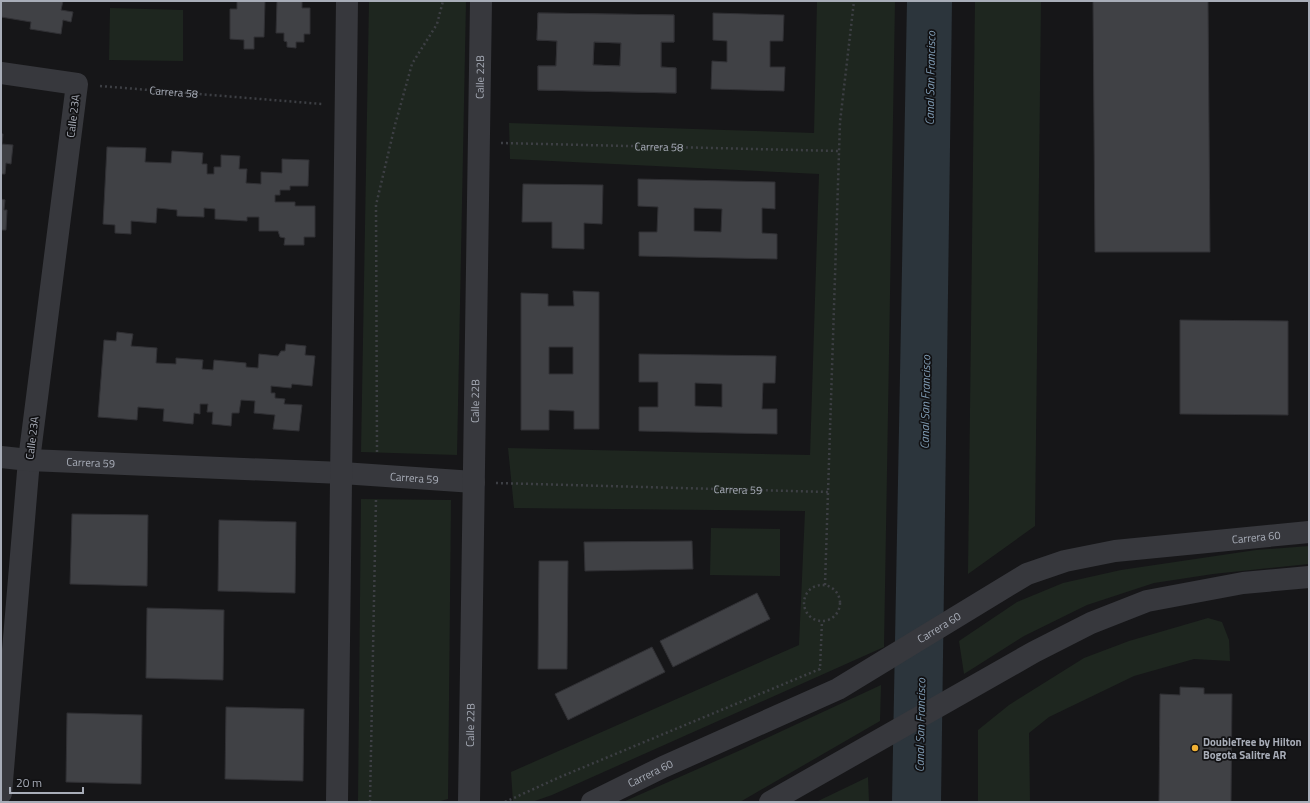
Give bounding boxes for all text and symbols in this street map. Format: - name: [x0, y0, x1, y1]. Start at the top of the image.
- water label: Canal San Francisco: [920, 30, 940, 125]
- street label: Calle 22B: [472, 55, 488, 99]
- street label: Carrera 58: [149, 82, 199, 102]
- street label: Calle 23A: [62, 93, 84, 139]
- street label: Carrera 58: [634, 138, 683, 155]
- water label: Canal San Francisco: [915, 354, 935, 449]
- street label: Calle 22B: [467, 379, 483, 423]
- street label: Calle 23A: [21, 415, 43, 461]
- street label: Carrera 59: [66, 454, 115, 472]
- street label: Carrera 59: [390, 468, 439, 488]
- street label: Carrera 59: [713, 481, 762, 498]
- street label: Carrera 60: [1231, 527, 1281, 548]
- street label: Carrera 60: [914, 608, 964, 647]
- water label: Canal San Francisco: [910, 677, 930, 772]
- street label: Calle 22B: [462, 703, 478, 747]
- place label: DoubleTree by Hilton Bogota Salitre AR: [1203, 734, 1302, 763]
- marker: DoubleTree by Hilton Bogota Salitre AR: [1190, 743, 1200, 753]
- street label: Carrera 60: [625, 756, 676, 791]
- scale bar: [10, 769, 83, 795]
- text: 20 m: [16, 773, 42, 792]

